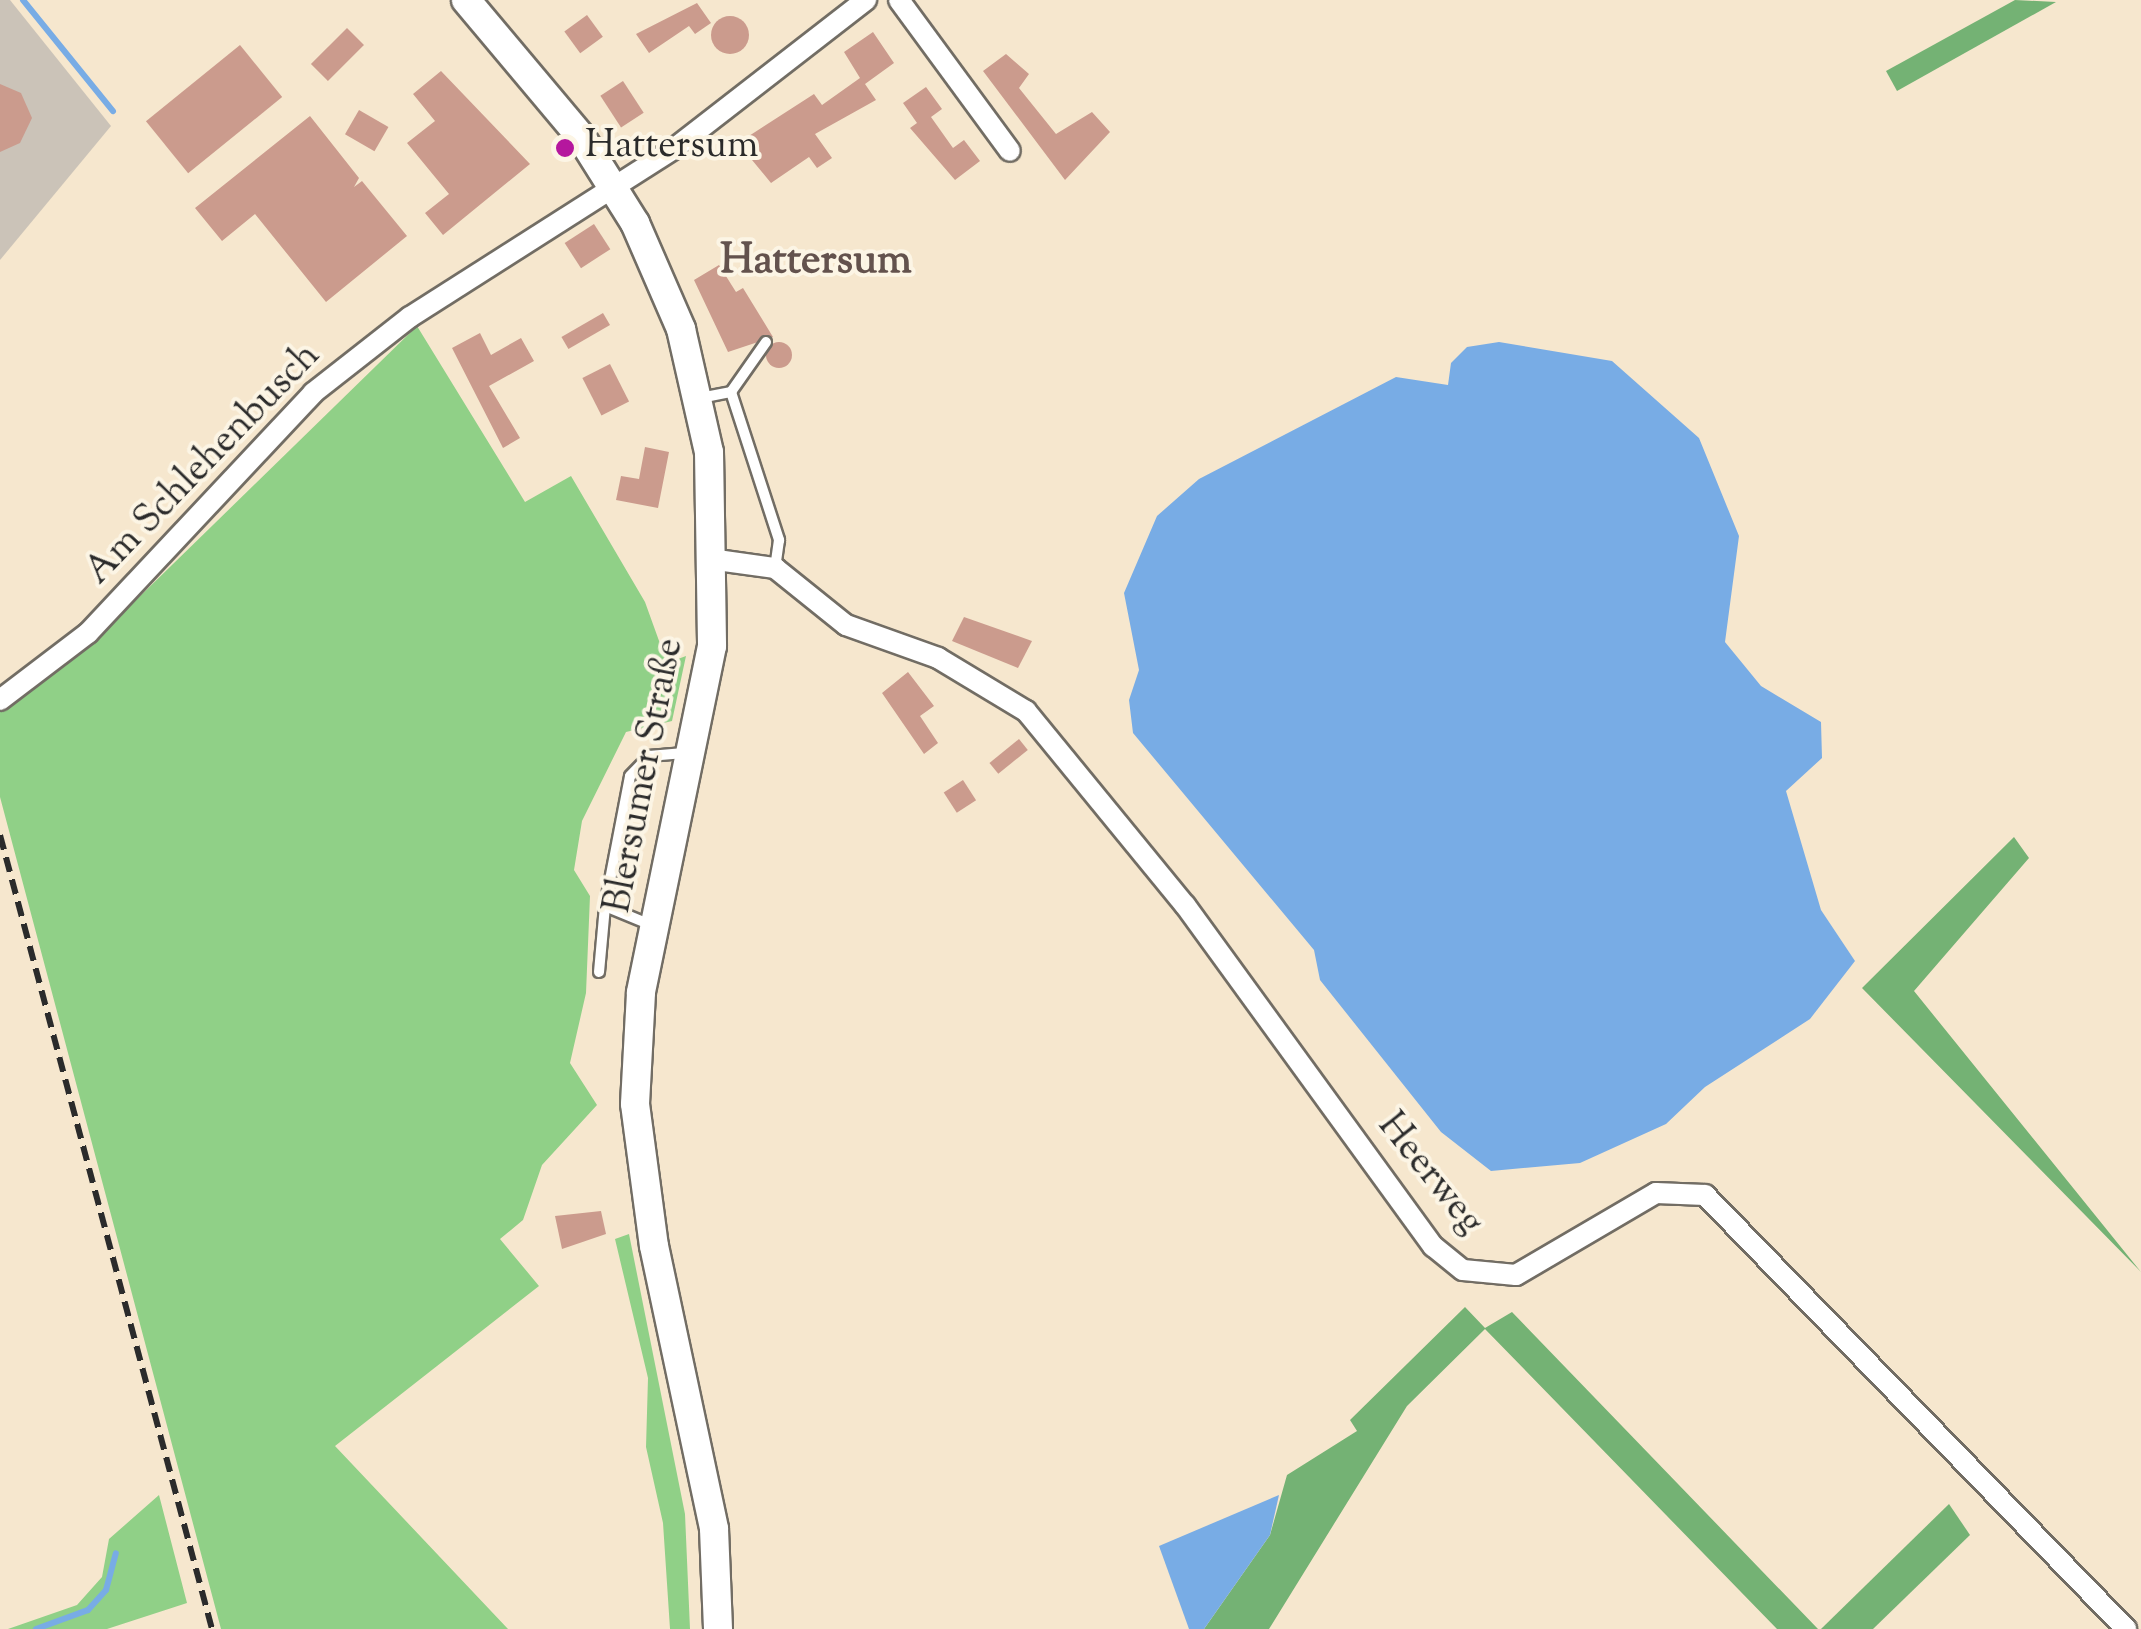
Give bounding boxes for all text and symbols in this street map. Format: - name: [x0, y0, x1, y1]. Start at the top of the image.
- place label: Hattersum: [585, 125, 758, 171]
- marker: Hattersum: [554, 137, 576, 159]
- district label: Hattersum: [720, 237, 912, 287]
- street label: Am Schlehenbusch: [77, 335, 331, 595]
- street label: Blersumer Straße: [597, 635, 695, 917]
- street label: Heerweg: [1366, 1105, 1492, 1245]

